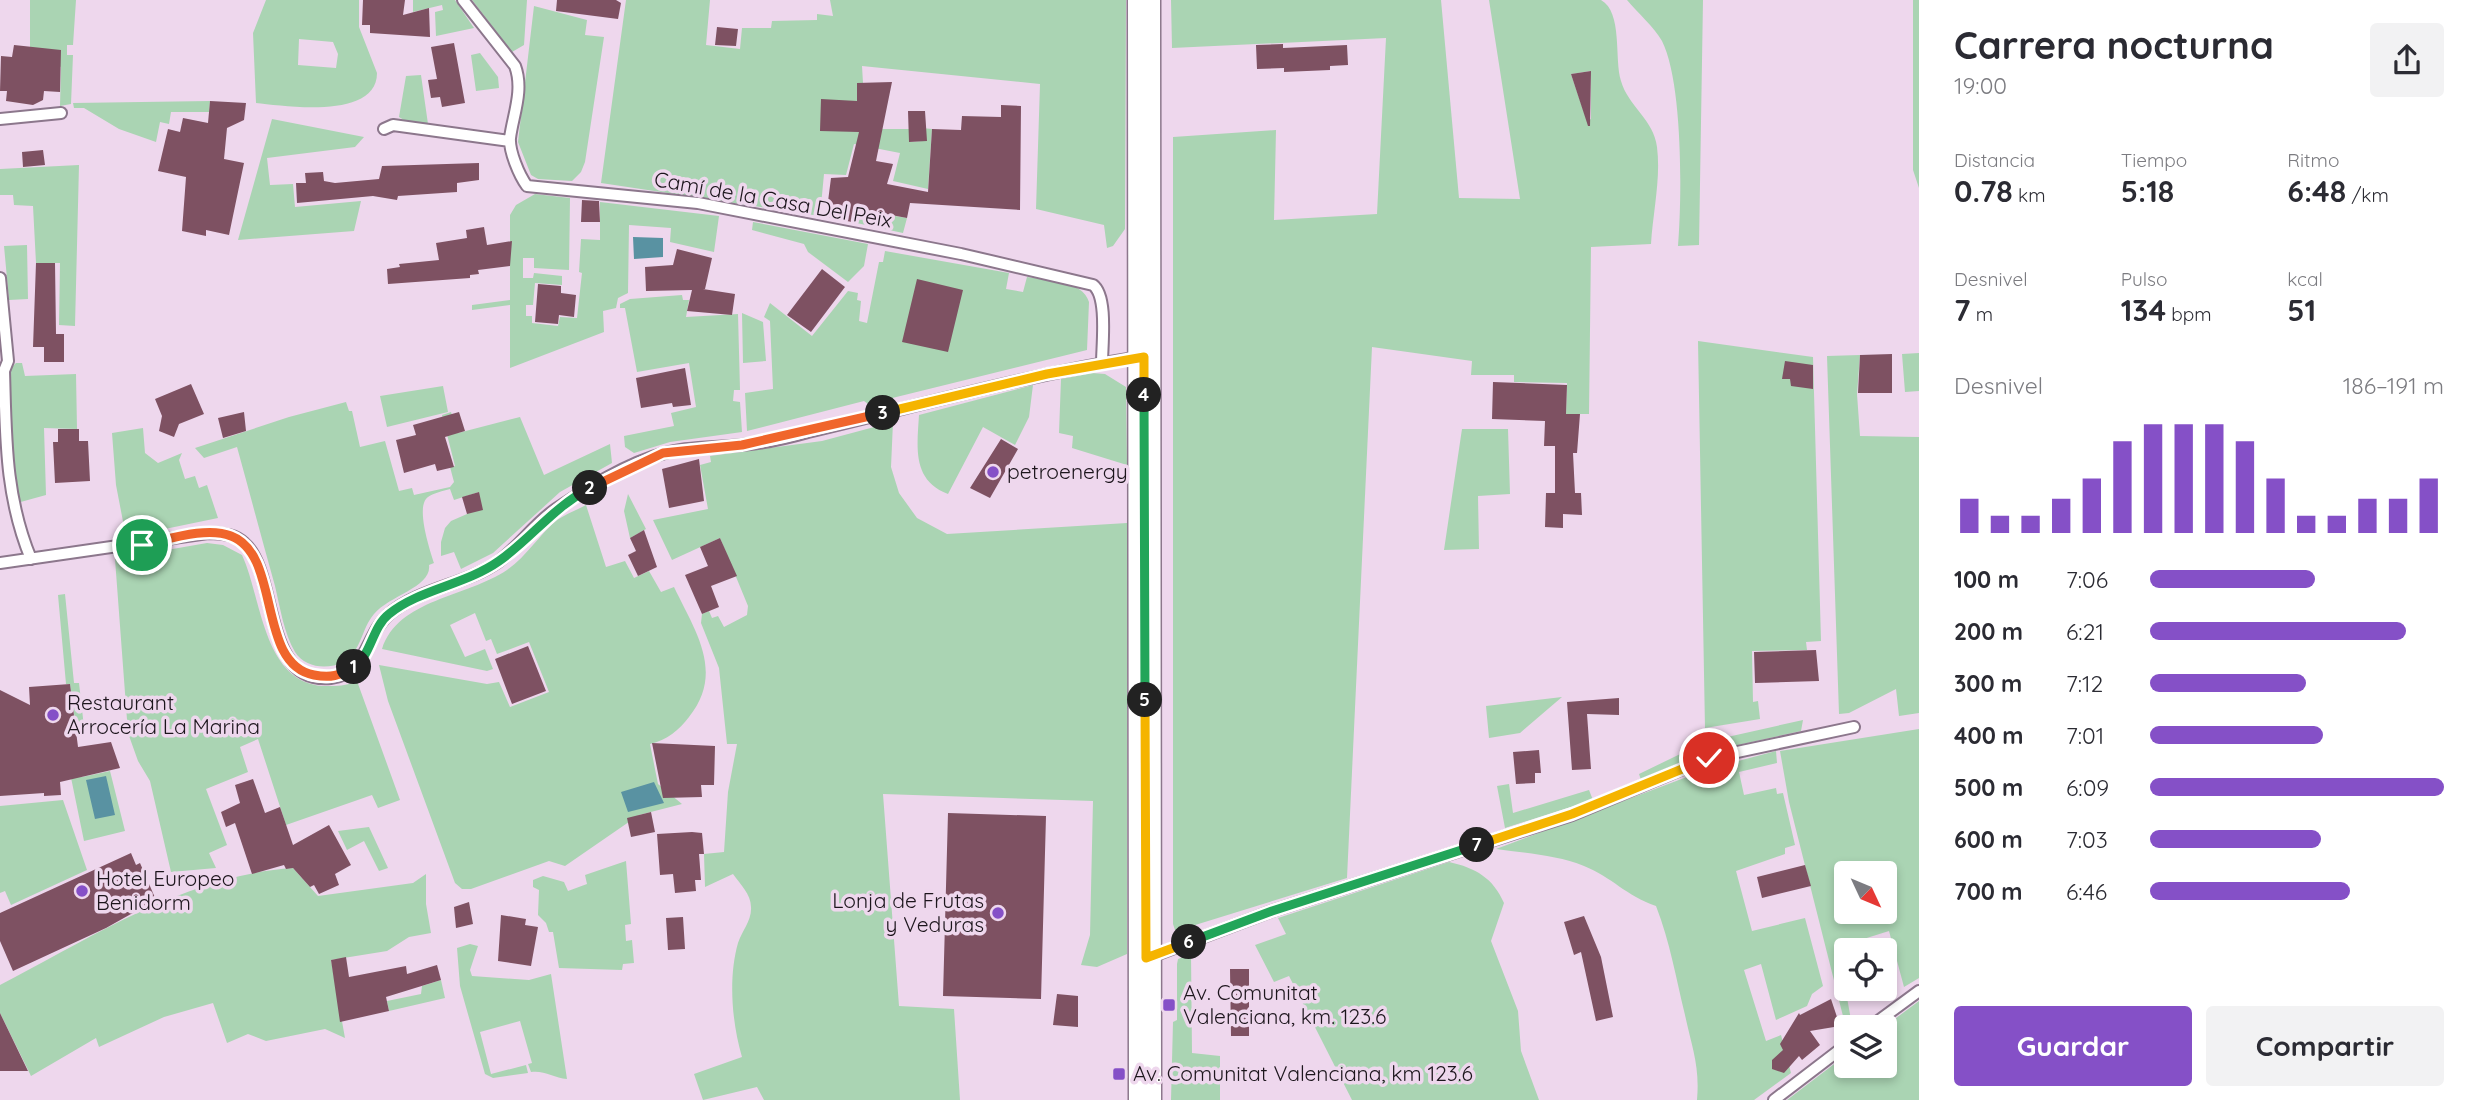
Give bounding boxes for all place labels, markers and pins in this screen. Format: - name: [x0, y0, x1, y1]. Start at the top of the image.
- pin: 4: [1126, 378, 1162, 412]
- pin: 3: [866, 396, 900, 430]
- place label: petroenergy: [1007, 458, 1128, 484]
- marker: petroenergy: [985, 464, 1001, 480]
- pin: 2: [572, 470, 608, 505]
- pin: [112, 515, 172, 575]
- pin: 1: [336, 650, 372, 684]
- pin: 5: [1128, 682, 1162, 718]
- place label: Restaurant Arrocería La Marina: [67, 689, 260, 739]
- marker: Restaurant Arrocería La Marina: [45, 707, 61, 723]
- pin: [1679, 728, 1739, 788]
- pin: 7: [1460, 828, 1494, 862]
- place label: Hotel Europeo Benidorm: [96, 865, 235, 915]
- marker: Hotel Europeo Benidorm: [74, 883, 90, 899]
- place label: Lonja de Frutas y Veduras: [832, 887, 984, 937]
- marker: Lonja de Frutas y Veduras: [990, 905, 1006, 921]
- pin: 6: [1172, 925, 1206, 960]
- place label: Av. Comunitat Valenciana, km. 123.6: [1183, 979, 1386, 1029]
- marker: Av. Comunitat Valenciana, km. 123.6: [1161, 997, 1177, 1013]
- place label: Av. Comunitat Valenciana, km 123.6: [1133, 1060, 1473, 1086]
- marker: Av. Comunitat Valenciana, km 123.6: [1111, 1066, 1127, 1082]

